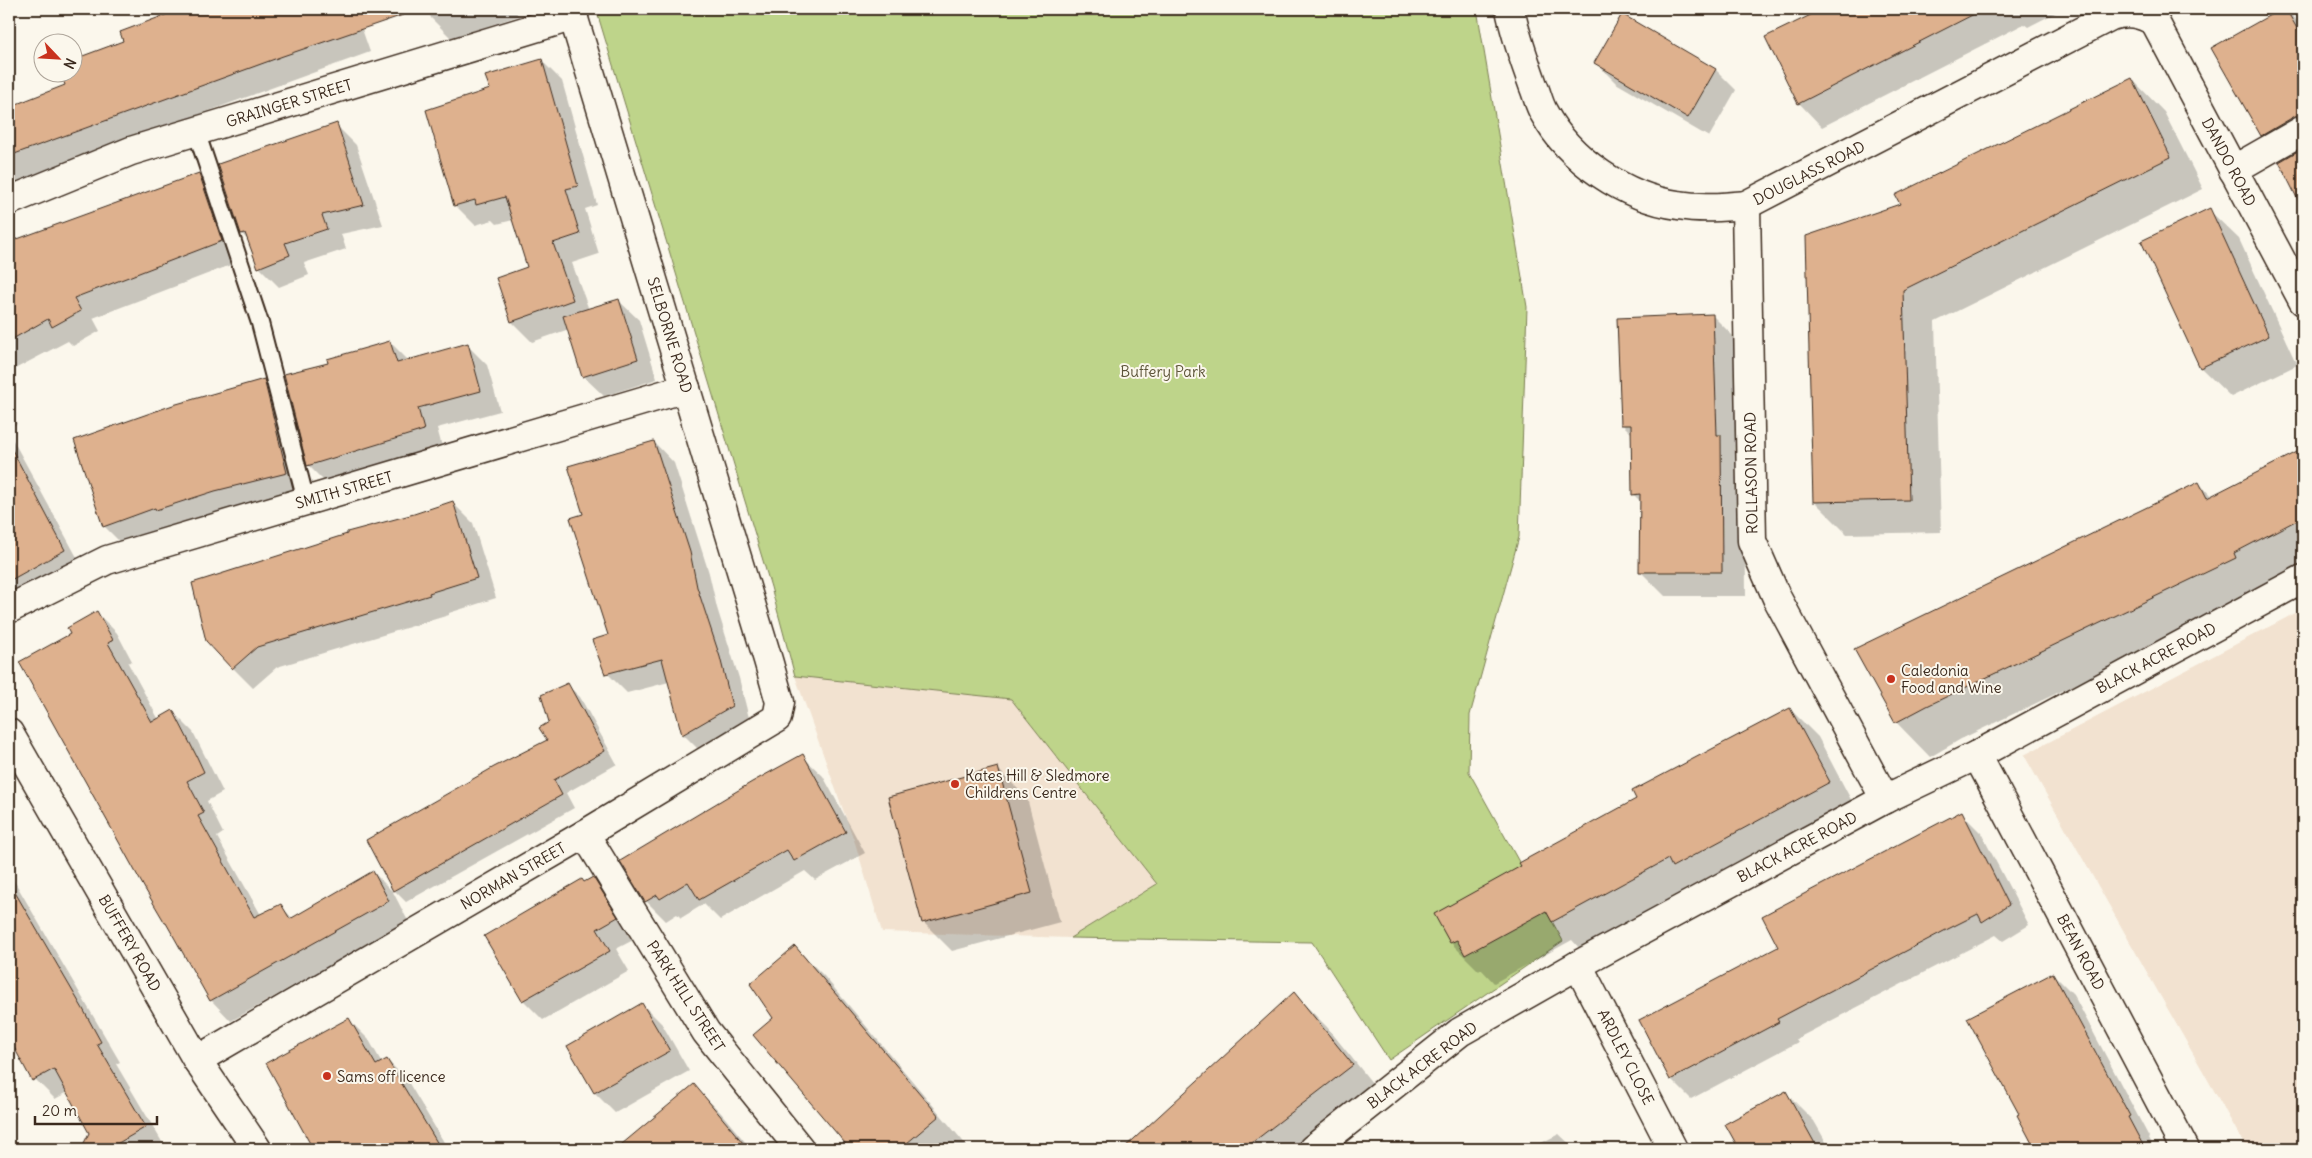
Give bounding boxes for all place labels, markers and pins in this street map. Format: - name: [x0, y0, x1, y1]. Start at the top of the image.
- place label: Caledonia Food and Wine: [1901, 661, 2002, 697]
- marker: Caledonia Food and Wine: [1885, 673, 1897, 685]
- place label: Kates Hill & Sledmore Childrens Centre: [965, 766, 1110, 802]
- marker: Kates Hill & Sledmore Childrens Centre: [949, 778, 961, 790]
- place label: Sams off licence: [337, 1067, 445, 1086]
- marker: Sams off licence: [321, 1070, 333, 1082]

